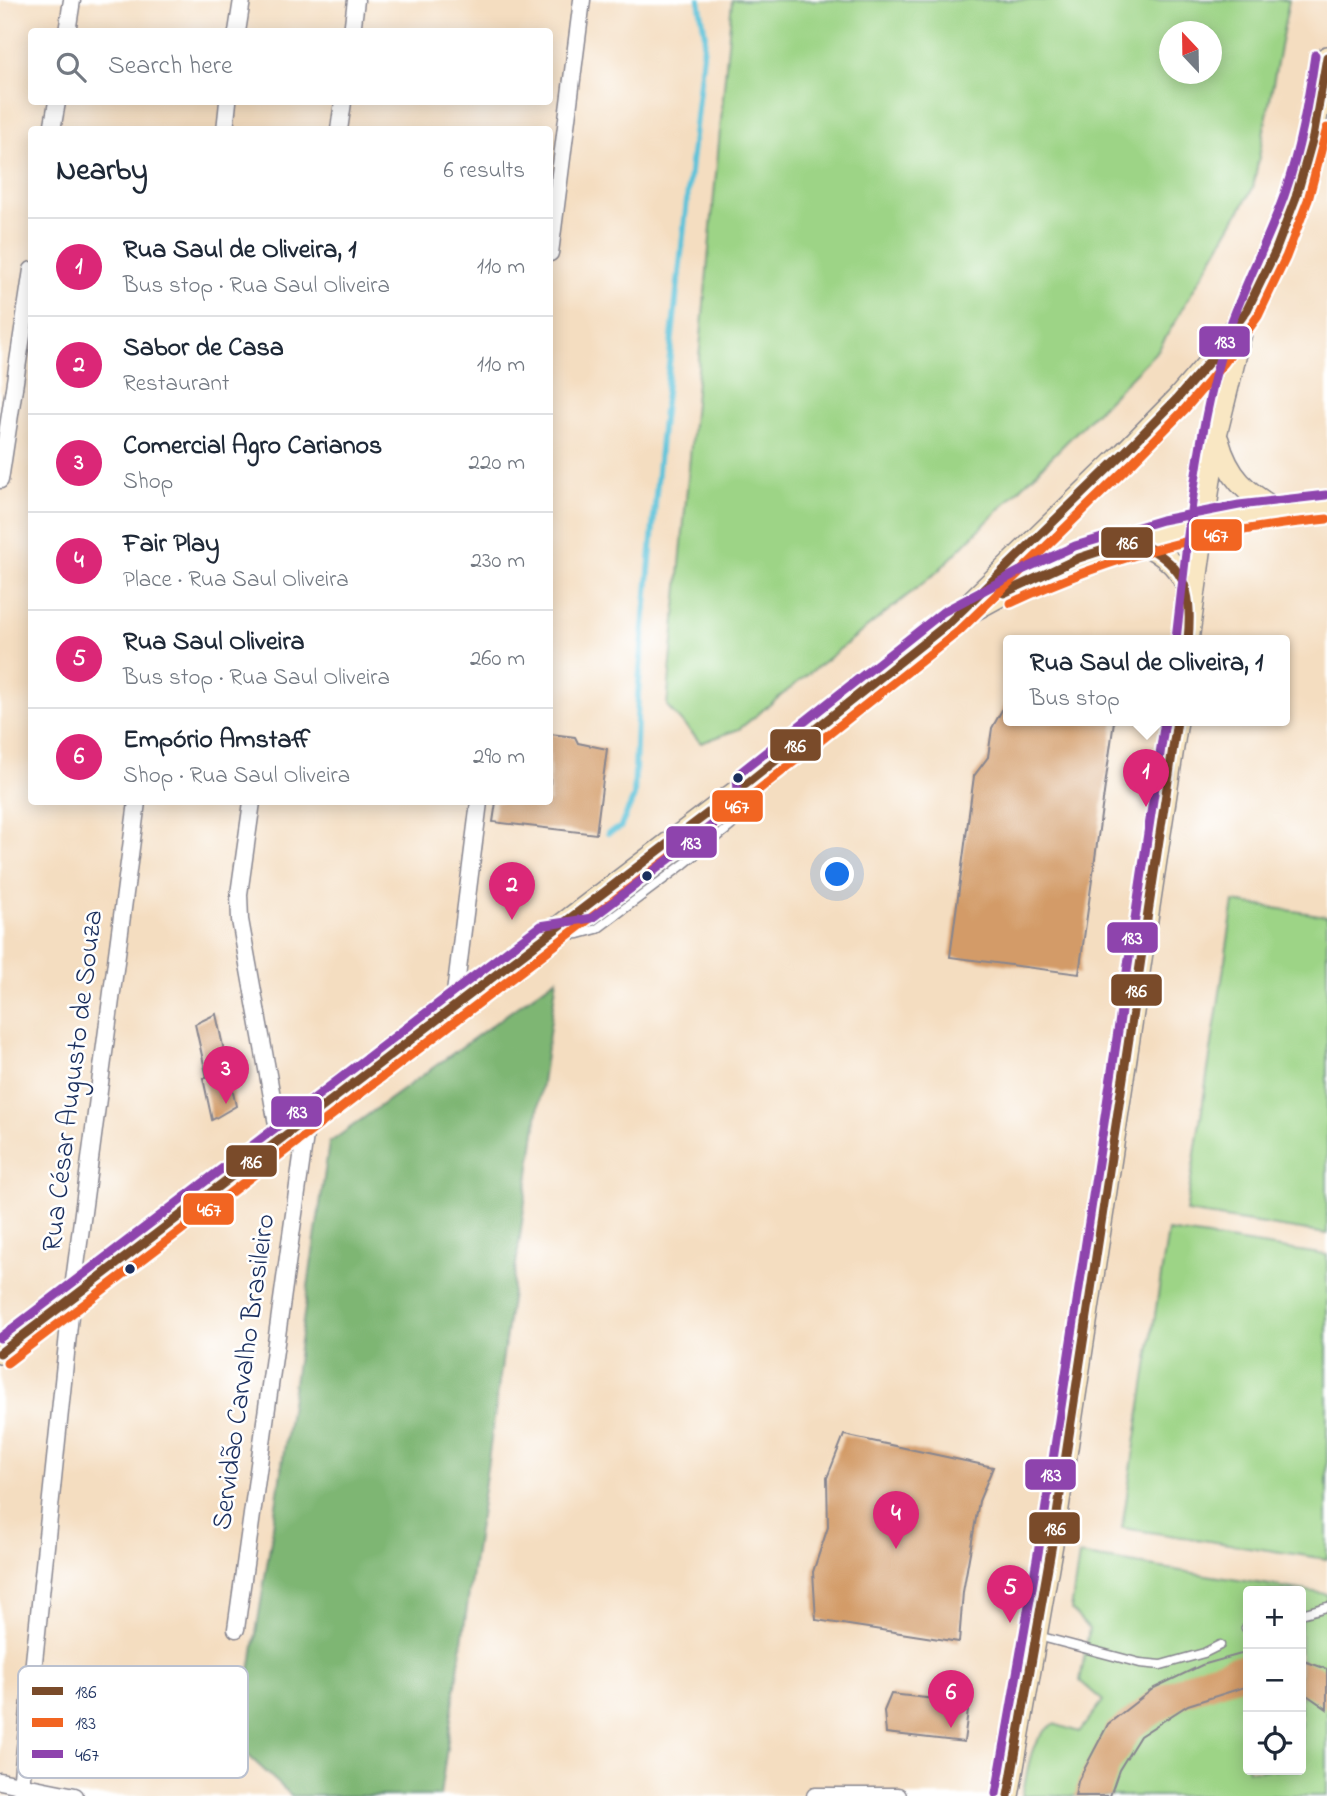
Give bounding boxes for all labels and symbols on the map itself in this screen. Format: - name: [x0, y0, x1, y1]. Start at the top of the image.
- north arrow: [1159, 21, 1222, 84]
- line badge: 183: [1198, 325, 1251, 358]
- text: 183: [1214, 330, 1236, 357]
- line badge: 467: [1190, 518, 1243, 552]
- text: 467: [1204, 524, 1228, 551]
- line badge: 186: [1100, 526, 1154, 559]
- text: 186: [1116, 531, 1138, 558]
- line badge: 186: [769, 728, 822, 762]
- text: 186: [784, 734, 806, 761]
- pin: 1: [1123, 749, 1169, 807]
- unlabelled marker: [731, 771, 745, 785]
- line badge: 467: [711, 789, 764, 823]
- text: 467: [725, 795, 749, 822]
- line badge: 183: [665, 825, 718, 859]
- text: 183: [680, 831, 702, 858]
- your location: [820, 857, 854, 891]
- pin: 2: [489, 862, 535, 920]
- unlabelled marker: [640, 869, 654, 883]
- street label: Rua César Augusto de Souza: [33, 908, 115, 1254]
- line badge: 183: [1106, 921, 1159, 954]
- text: 183: [1121, 926, 1143, 953]
- line badge: 186: [1110, 973, 1163, 1007]
- text: 186: [1125, 979, 1147, 1006]
- pin: 3: [203, 1046, 249, 1104]
- line badge: 183: [270, 1095, 323, 1128]
- text: 183: [286, 1100, 308, 1127]
- line badge: 186: [225, 1144, 278, 1178]
- text: 186: [240, 1150, 262, 1177]
- line badge: 467: [182, 1192, 235, 1226]
- text: 467: [197, 1198, 221, 1225]
- street label: Servidão Carvalho Brasileiro: [203, 1211, 287, 1533]
- unlabelled marker: [123, 1262, 137, 1276]
- line badge: 183: [1024, 1458, 1077, 1491]
- text: 183: [1040, 1463, 1062, 1490]
- pin: 4: [873, 1491, 919, 1549]
- line badge: 186: [1028, 1511, 1081, 1545]
- text: 186: [1044, 1517, 1066, 1544]
- pin: 5: [987, 1565, 1033, 1623]
- legend: [18, 1666, 248, 1778]
- pin: 6: [928, 1670, 974, 1728]
- text: 186: [75, 1680, 97, 1707]
- text: 183: [75, 1711, 96, 1738]
- text: 467: [75, 1743, 99, 1770]

